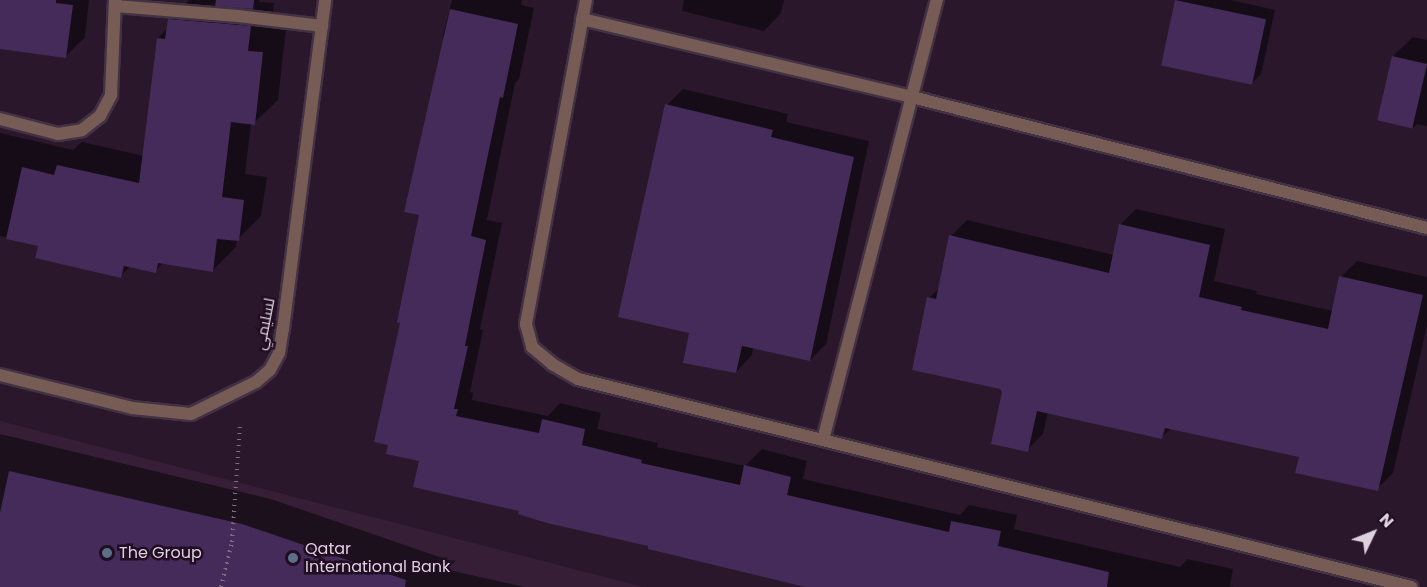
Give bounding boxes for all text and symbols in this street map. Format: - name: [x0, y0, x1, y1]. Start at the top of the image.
- street label: لسليمي: [251, 296, 279, 352]
- north arrow: [1343, 503, 1403, 563]
- text: N: [1374, 508, 1399, 533]
- place label: Qatar International Bank: [305, 539, 450, 577]
- place label: The Group: [119, 543, 202, 563]
- marker: The Group: [100, 546, 114, 560]
- marker: Qatar International Bank: [286, 551, 300, 565]

